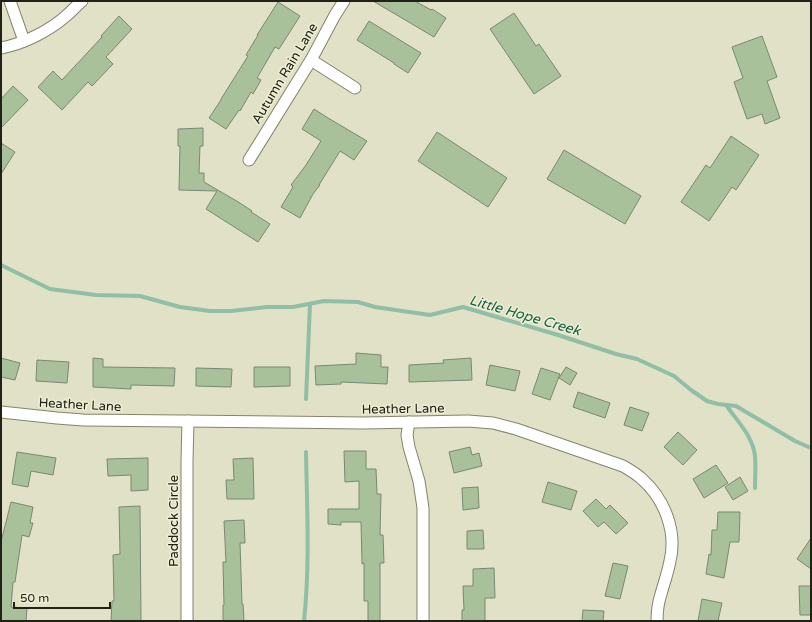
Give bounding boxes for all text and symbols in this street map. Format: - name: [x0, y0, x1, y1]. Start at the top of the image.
- street label: Autumn Rain Lane: [248, 20, 321, 127]
- water label: Little Hope Creek: [467, 291, 584, 340]
- street label: Heather Lane: [38, 395, 122, 415]
- street label: Heather Lane: [361, 400, 445, 418]
- street label: Paddock Circle: [166, 475, 182, 567]
- scale bar: [14, 584, 110, 610]
- text: 50 m: [20, 591, 49, 605]

